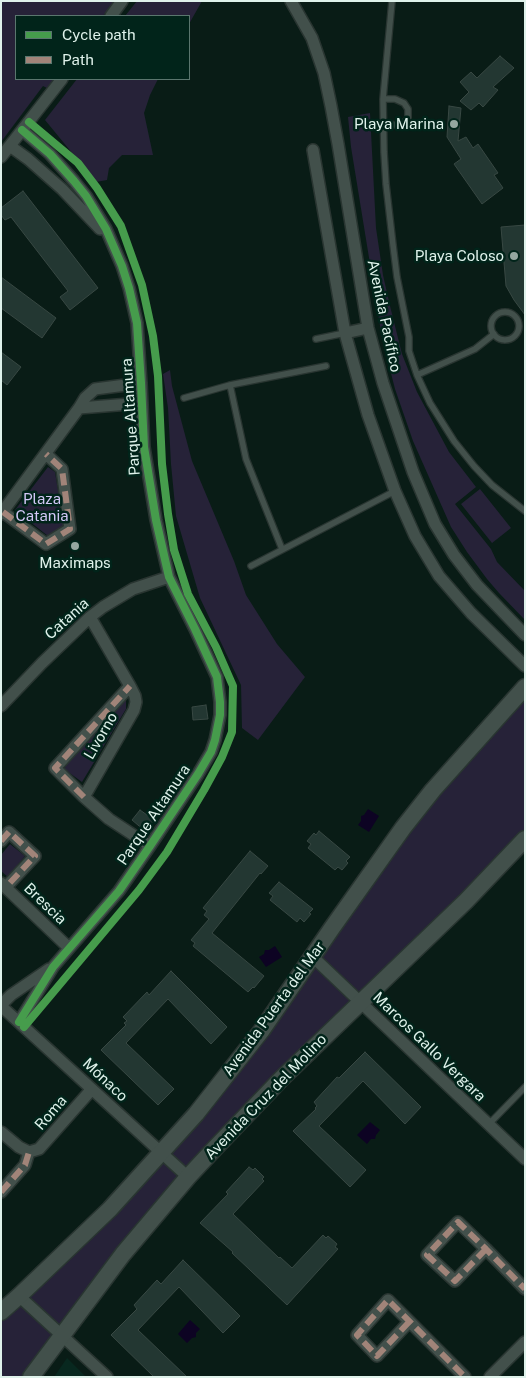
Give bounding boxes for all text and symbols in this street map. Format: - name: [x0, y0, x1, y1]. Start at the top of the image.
- legend: [15, 15, 190, 80]
- text: Cycle path: [62, 26, 136, 43]
- text: Path: [62, 51, 94, 68]
- place label: Playa Marina: [354, 115, 444, 133]
- marker: Playa Marina: [448, 118, 460, 130]
- place label: Playa Coloso: [415, 247, 504, 265]
- marker: Playa Coloso: [508, 250, 520, 262]
- street label: Avenida Pacífico: [363, 258, 405, 374]
- street label: Parque Altamura: [118, 358, 144, 476]
- park label: Plaza Catania: [16, 490, 68, 525]
- marker: Maximaps: [69, 540, 81, 552]
- place label: Maximaps: [39, 554, 111, 572]
- street label: Catania: [41, 595, 93, 643]
- street label: Livorno: [80, 709, 122, 763]
- street label: Parque Altamura: [114, 761, 194, 869]
- street label: Brescia: [20, 879, 70, 929]
- street label: Avenida Puerta del Mar: [219, 938, 329, 1080]
- street label: Marcos Gallo Vergara: [369, 989, 489, 1105]
- street label: Avenida Cruz del Molino: [201, 1031, 331, 1163]
- street label: Mónaco: [79, 1055, 131, 1105]
- street label: Roma: [31, 1092, 71, 1134]

